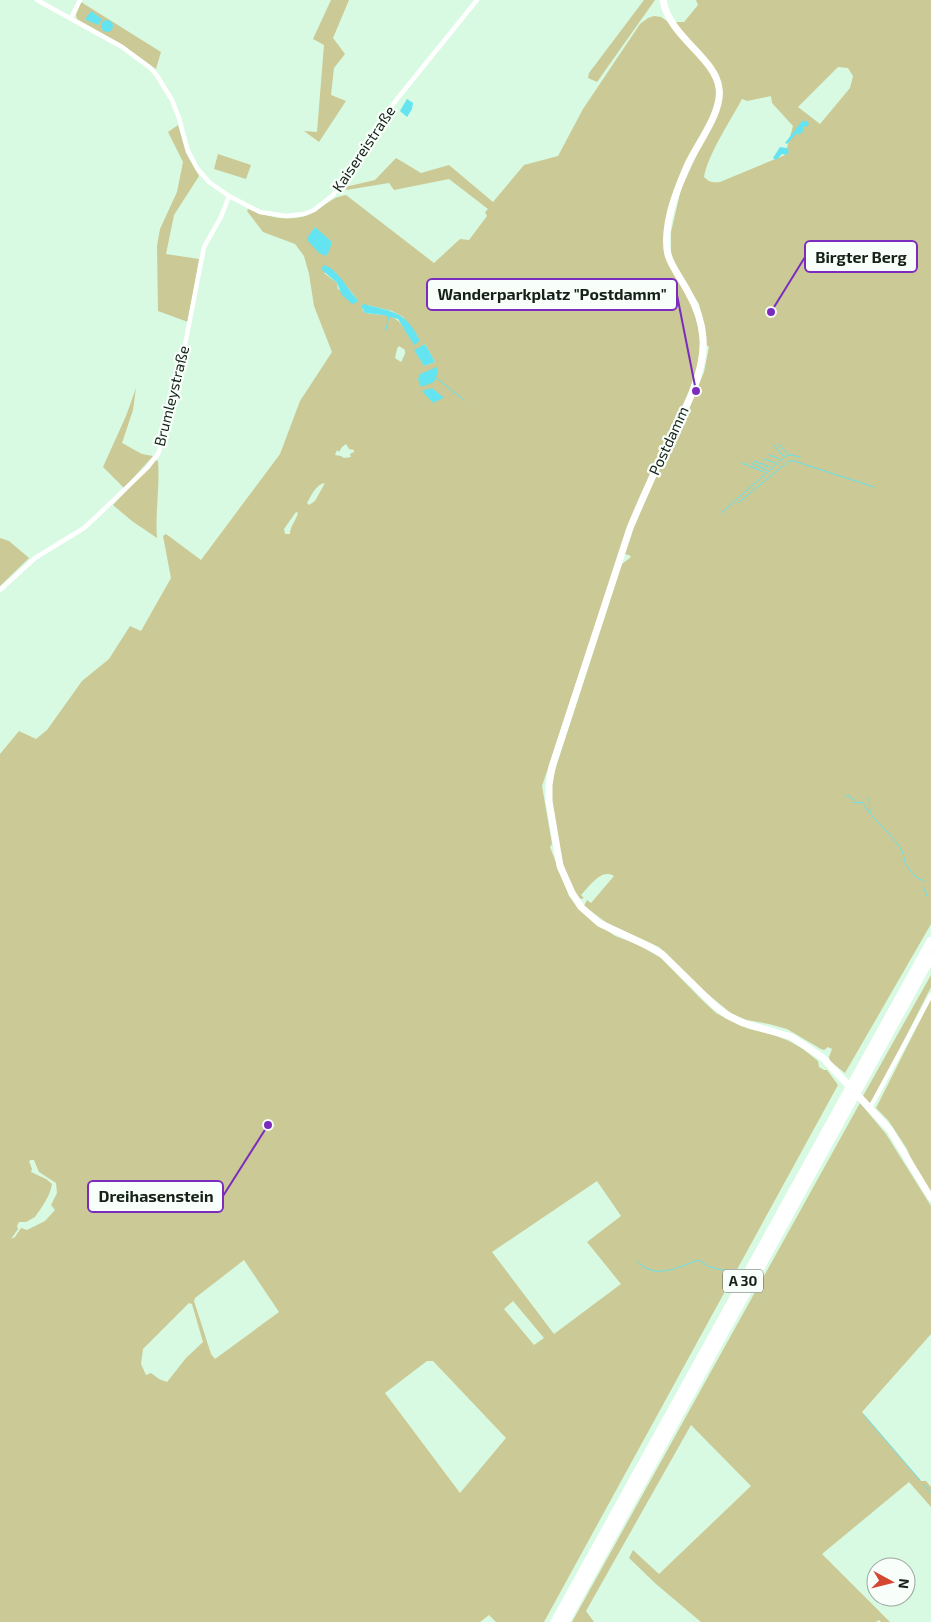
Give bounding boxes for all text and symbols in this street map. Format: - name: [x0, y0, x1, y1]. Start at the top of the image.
- street label: Kaisereistraße: [328, 102, 399, 195]
- callout: Birgter Berg: [805, 241, 917, 272]
- text: Birgter Berg: [815, 247, 908, 266]
- callout: Wanderparkplatz "Postdamm": [427, 279, 677, 310]
- text: Wanderparkplatz "Postdamm": [437, 284, 667, 303]
- street label: Brumleystraße: [150, 344, 192, 448]
- street label: Postdamm: [644, 403, 692, 478]
- callout: Dreihasenstein: [88, 1181, 223, 1212]
- text: Dreihasenstein: [98, 1186, 214, 1205]
- road number: A 30: [723, 1270, 763, 1292]
- north arrow: [866, 1557, 916, 1607]
- text: N: [895, 1578, 913, 1590]

